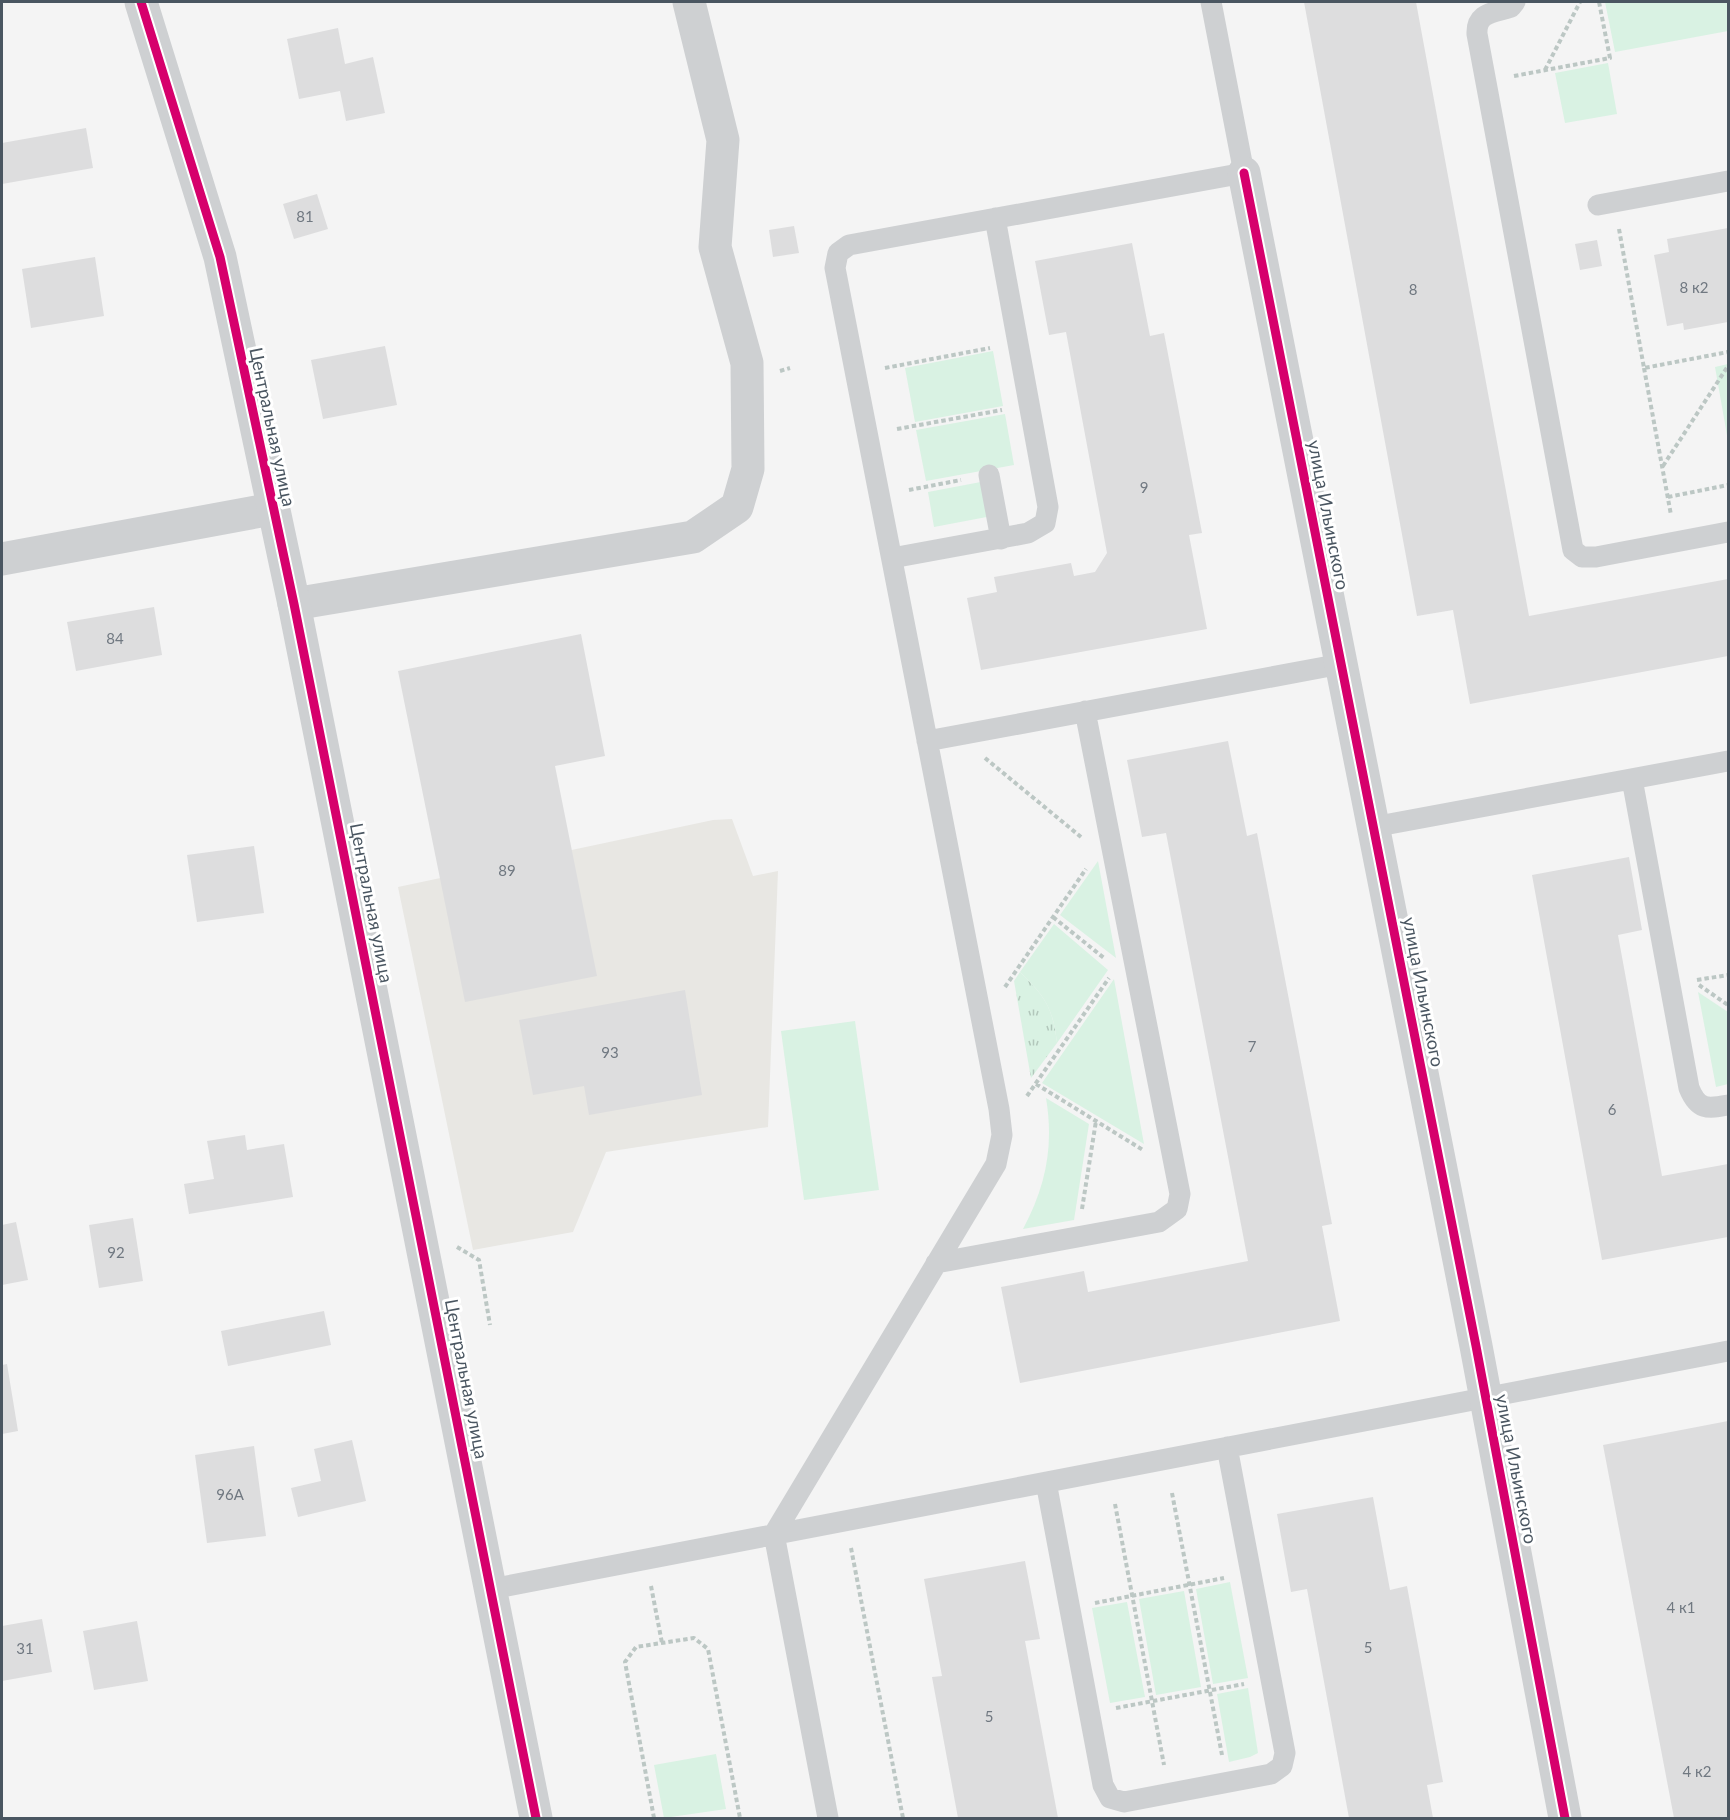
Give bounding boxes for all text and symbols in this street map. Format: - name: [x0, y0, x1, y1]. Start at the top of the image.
- house number: 81: [296, 207, 314, 225]
- house number: 8 к2: [1679, 278, 1709, 296]
- house number: 8: [1409, 280, 1417, 298]
- street label: Центральная улица: [245, 345, 301, 508]
- street label: улица Ильинского: [1304, 438, 1354, 591]
- house number: 9: [1140, 478, 1148, 496]
- house number: 84: [106, 629, 124, 647]
- street label: Центральная улица: [346, 821, 398, 984]
- house number: 89: [498, 861, 516, 879]
- street label: улица Ильинского: [1399, 915, 1449, 1068]
- house number: 7: [1248, 1037, 1257, 1055]
- house number: 93: [601, 1043, 619, 1061]
- house number: 6: [1608, 1100, 1617, 1118]
- house number: 92: [107, 1243, 125, 1261]
- street label: Центральная улица: [441, 1297, 493, 1460]
- street label: улица Ильинского: [1492, 1392, 1542, 1545]
- house number: 96А: [216, 1485, 245, 1503]
- house number: 4 к1: [1666, 1598, 1696, 1616]
- house number: 5: [1364, 1638, 1372, 1656]
- house number: 31: [16, 1639, 34, 1657]
- house number: 5: [985, 1707, 993, 1725]
- house number: 4 к2: [1682, 1762, 1712, 1780]

